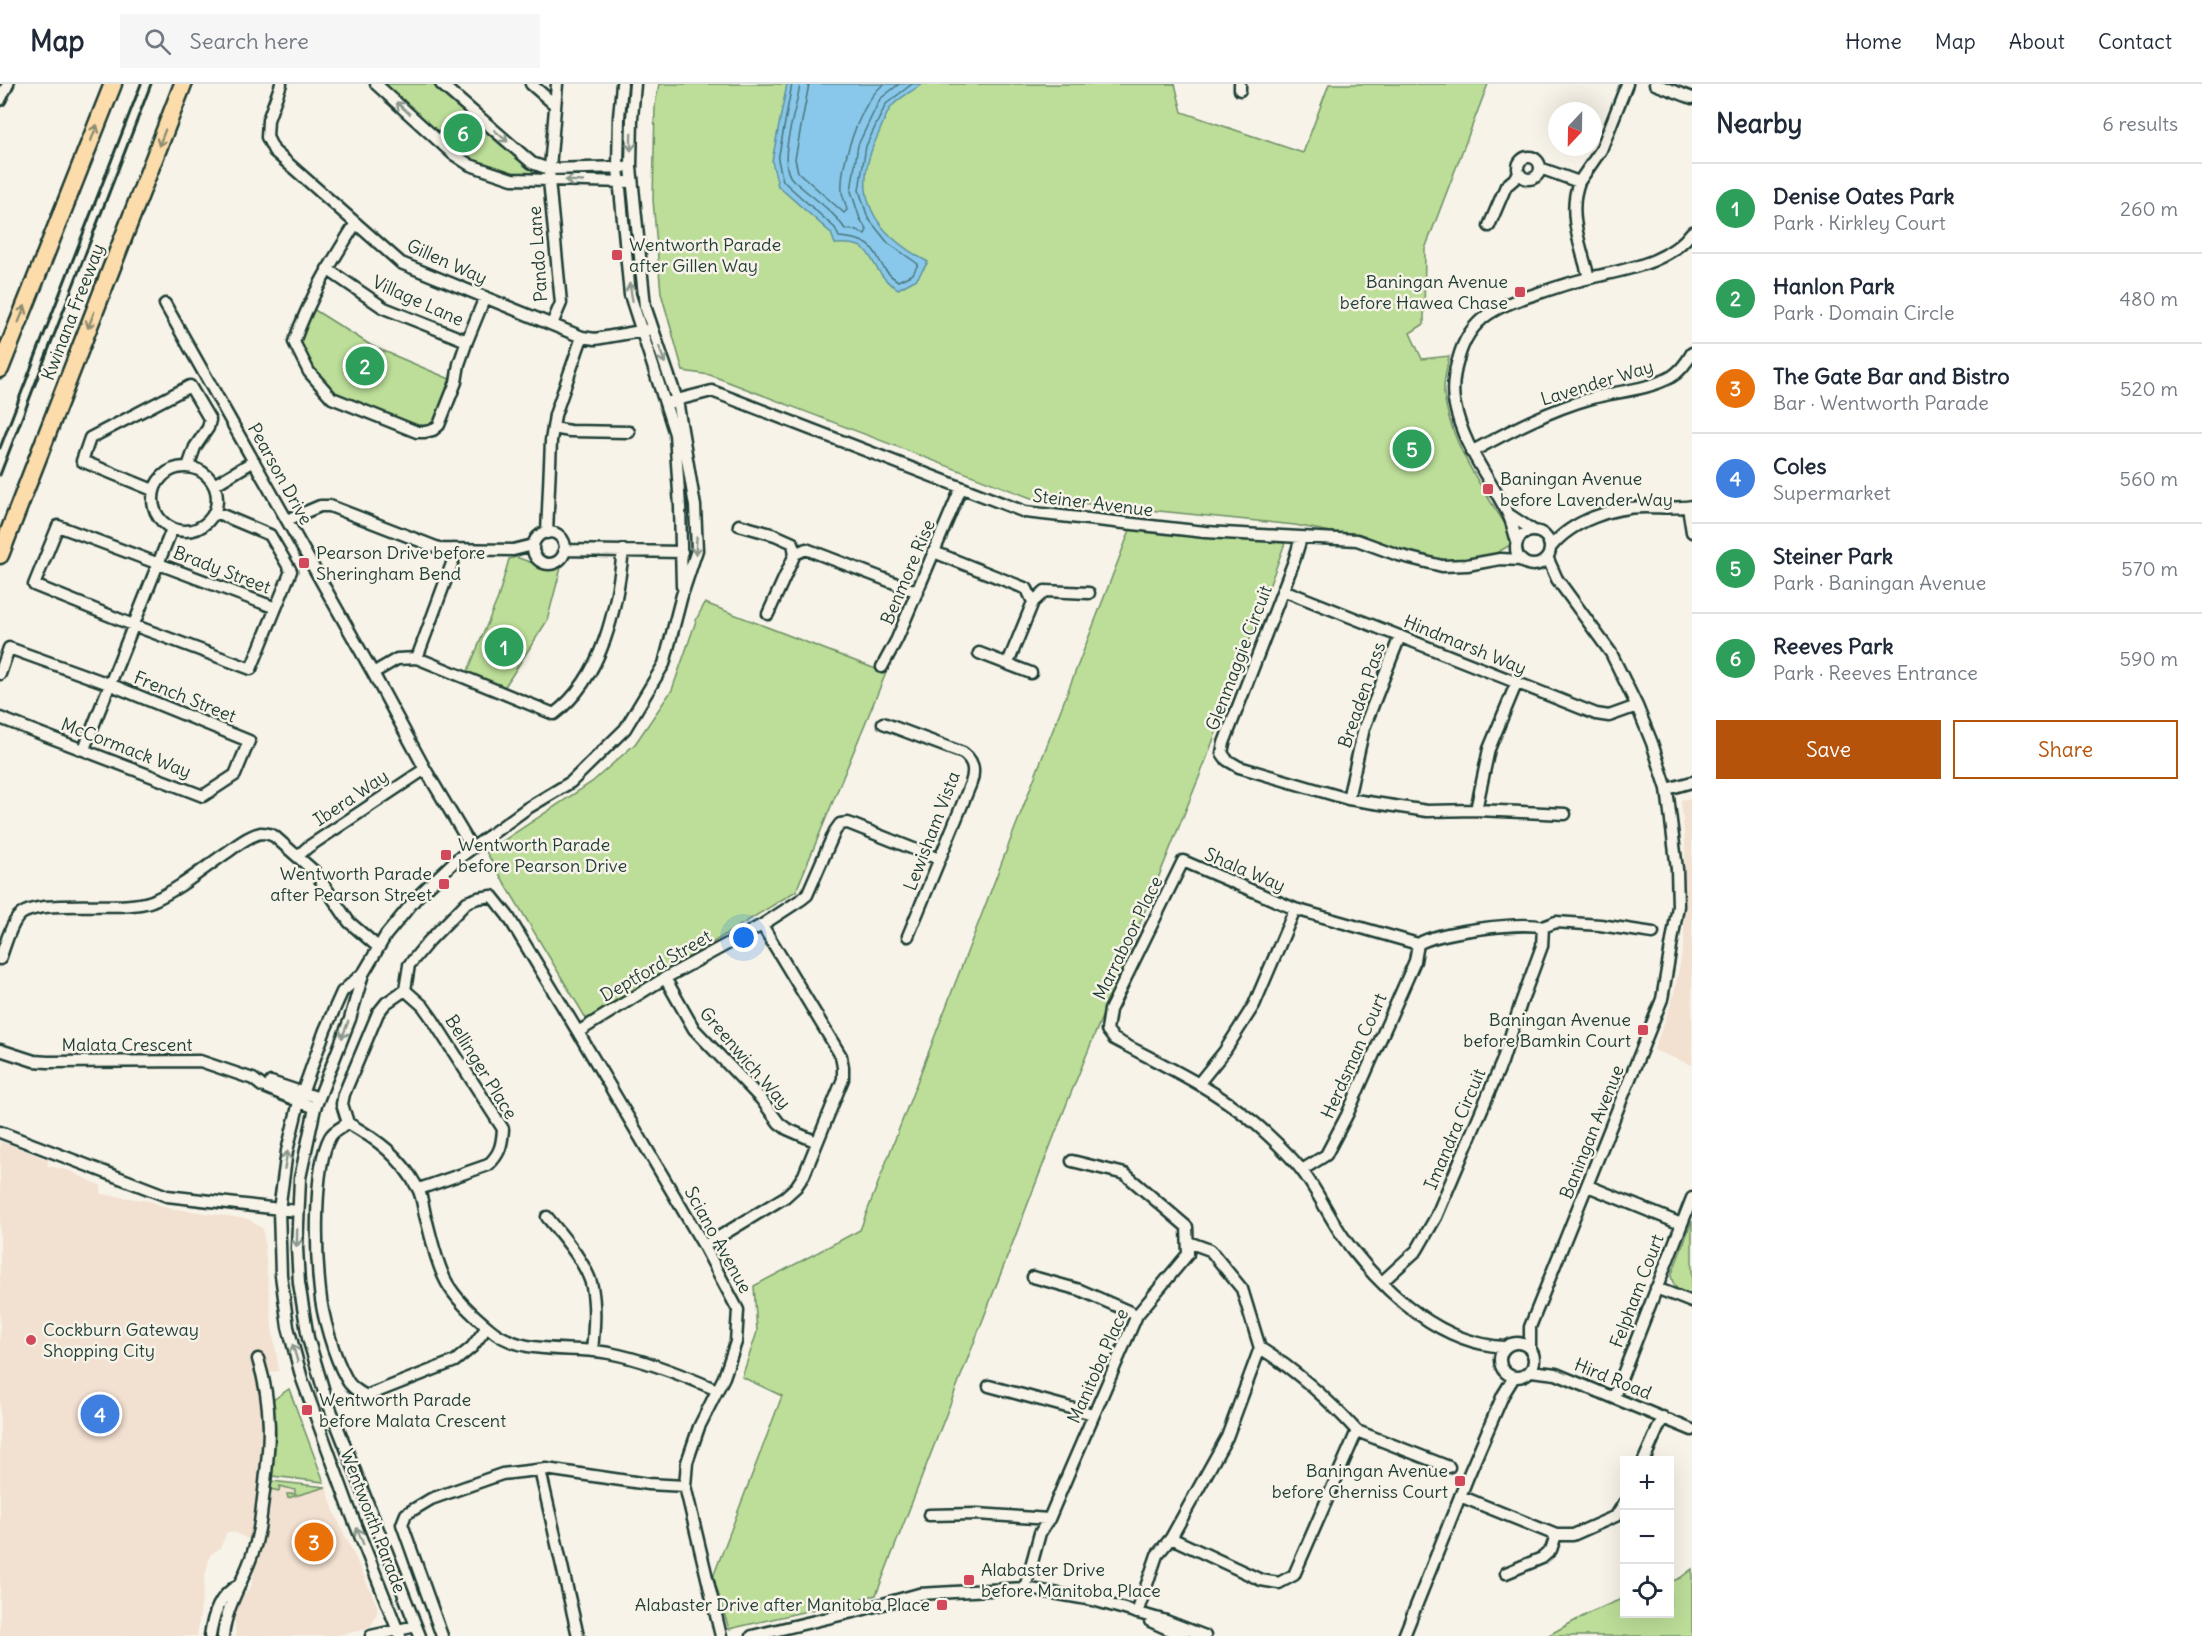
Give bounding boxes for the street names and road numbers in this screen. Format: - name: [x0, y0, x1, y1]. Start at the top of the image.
- street label: Pando Lane: [523, 205, 552, 303]
- street label: Gillen Way: [403, 234, 491, 289]
- street label: Kwinana Freeway: [36, 240, 109, 383]
- street label: Village Lane: [369, 270, 467, 331]
- street label: Lavender Way: [1538, 354, 1656, 411]
- street label: Pearson Drive: [243, 419, 318, 529]
- street label: Steiner Avenue: [1031, 484, 1155, 521]
- street label: Benmore Rise: [875, 516, 940, 628]
- street label: Brady Street: [170, 540, 274, 599]
- street label: Glenmaggie Circuit: [1200, 582, 1277, 734]
- street label: Hindmarsh Way: [1400, 609, 1530, 680]
- street label: Breaden Pass: [1333, 639, 1390, 751]
- street label: French Street: [131, 666, 240, 727]
- street label: McCormack Way: [58, 712, 194, 783]
- street label: Ibera Way: [309, 764, 393, 831]
- street label: Lewisham Vista: [898, 768, 965, 894]
- street label: Shala Way: [1201, 842, 1289, 897]
- street label: Marraboor Place: [1088, 872, 1167, 1003]
- street label: Deptford Street: [596, 924, 715, 1007]
- street label: Herdsman Court: [1316, 989, 1391, 1122]
- street label: Greenwich Way: [695, 1002, 796, 1113]
- street label: Bellinger Place: [440, 1010, 523, 1123]
- street label: Malata Crescent: [62, 1033, 193, 1056]
- street label: Baningan Avenue: [1554, 1062, 1629, 1202]
- street label: Imandra Circuit: [1419, 1065, 1490, 1193]
- street label: Sciano Avenue: [680, 1182, 757, 1297]
- street label: Felpham Court: [1604, 1231, 1669, 1351]
- street label: Manitoba Place: [1062, 1305, 1133, 1427]
- street label: Hird Road: [1571, 1353, 1656, 1405]
- street label: Wentworth Parade: [335, 1446, 411, 1596]

